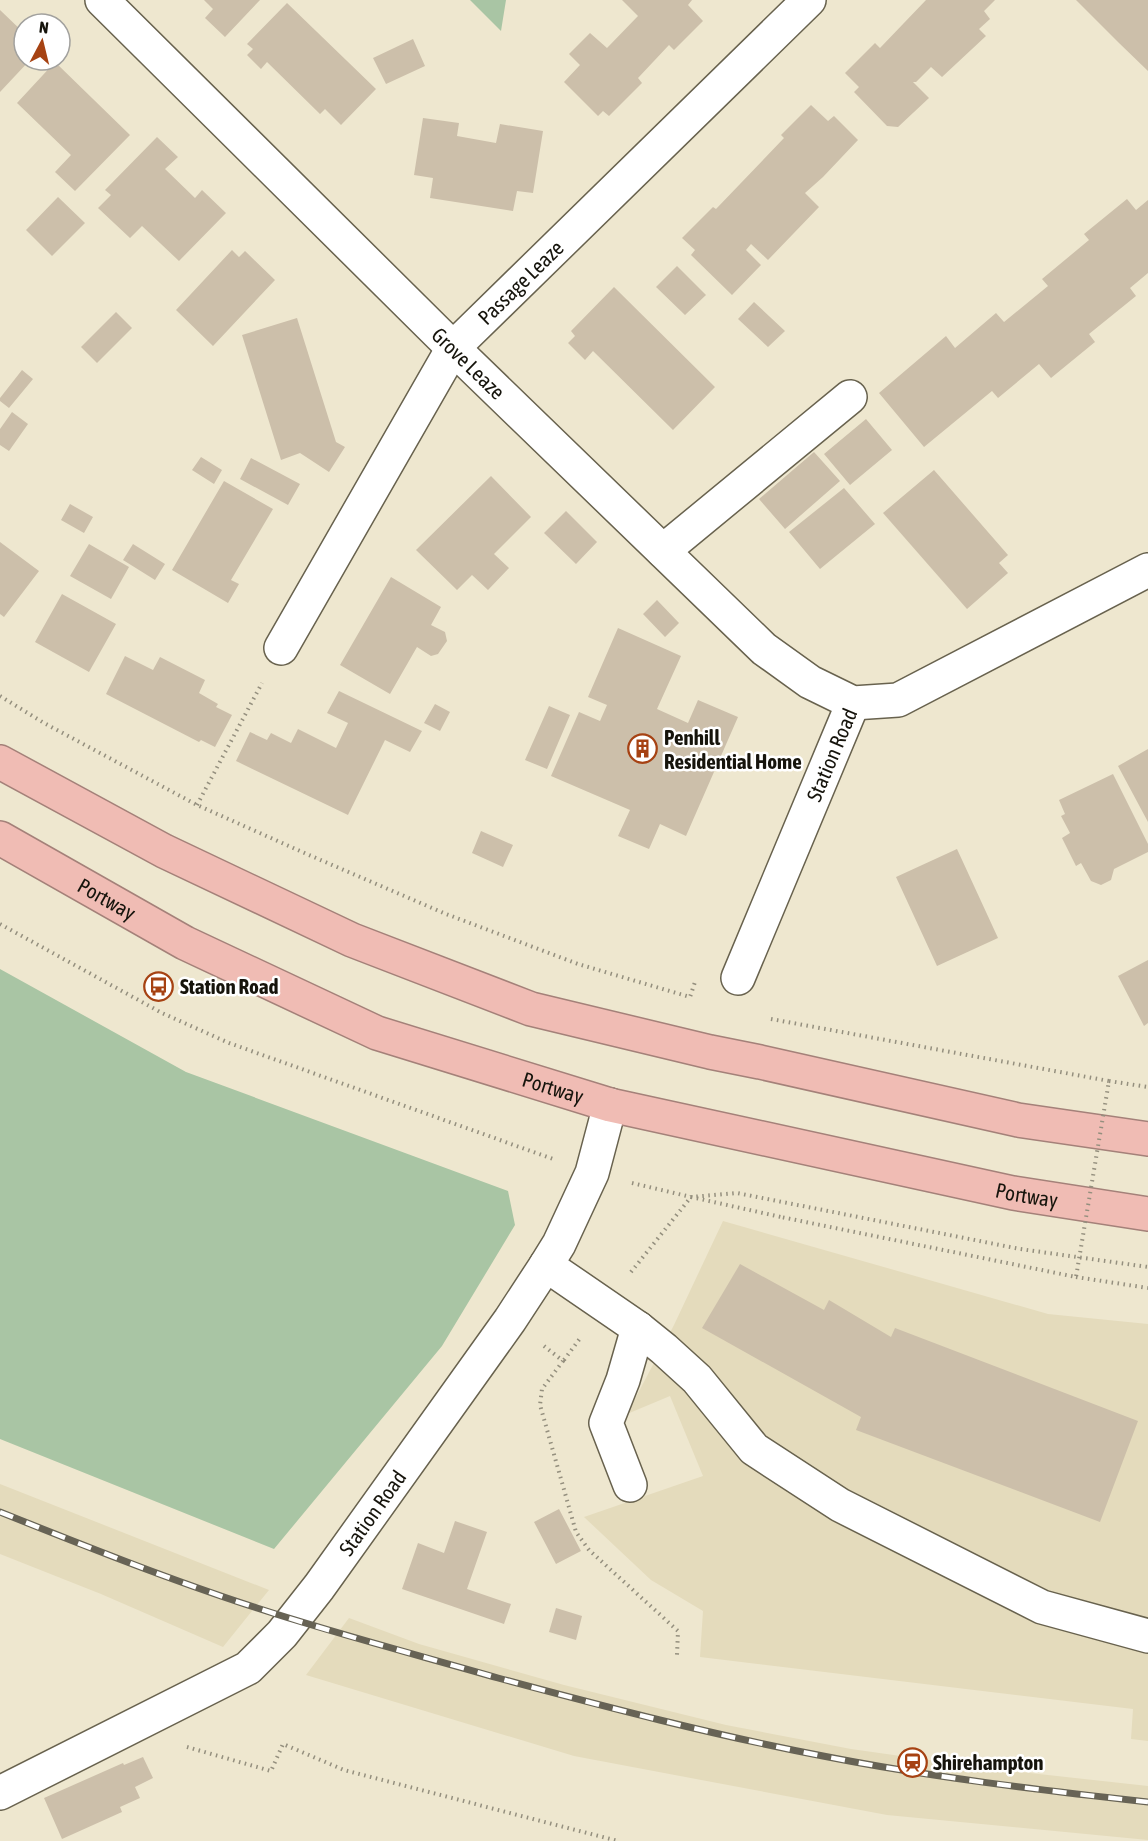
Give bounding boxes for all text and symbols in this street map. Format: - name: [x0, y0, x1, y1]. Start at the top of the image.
- north arrow: [12, 12, 72, 72]
- text: N: [38, 18, 50, 37]
- street label: Passage Leaze: [473, 235, 568, 329]
- street label: Grove Leaze: [427, 322, 510, 404]
- street label: Station Road: [801, 705, 861, 805]
- place label: Penhill Residential Home: [664, 725, 802, 773]
- building icon: Penhill Residential Home: [627, 733, 659, 765]
- street label: Portway: [74, 873, 140, 925]
- bus stop icon: Station Road: [143, 970, 175, 1002]
- place label: Station Road: [180, 974, 279, 998]
- street label: Portway: [519, 1067, 587, 1108]
- street label: Portway: [993, 1178, 1060, 1212]
- street label: Station Road: [334, 1466, 411, 1560]
- station icon: Shirehampton: [896, 1746, 928, 1778]
- place label: Shirehampton: [933, 1750, 1043, 1774]

